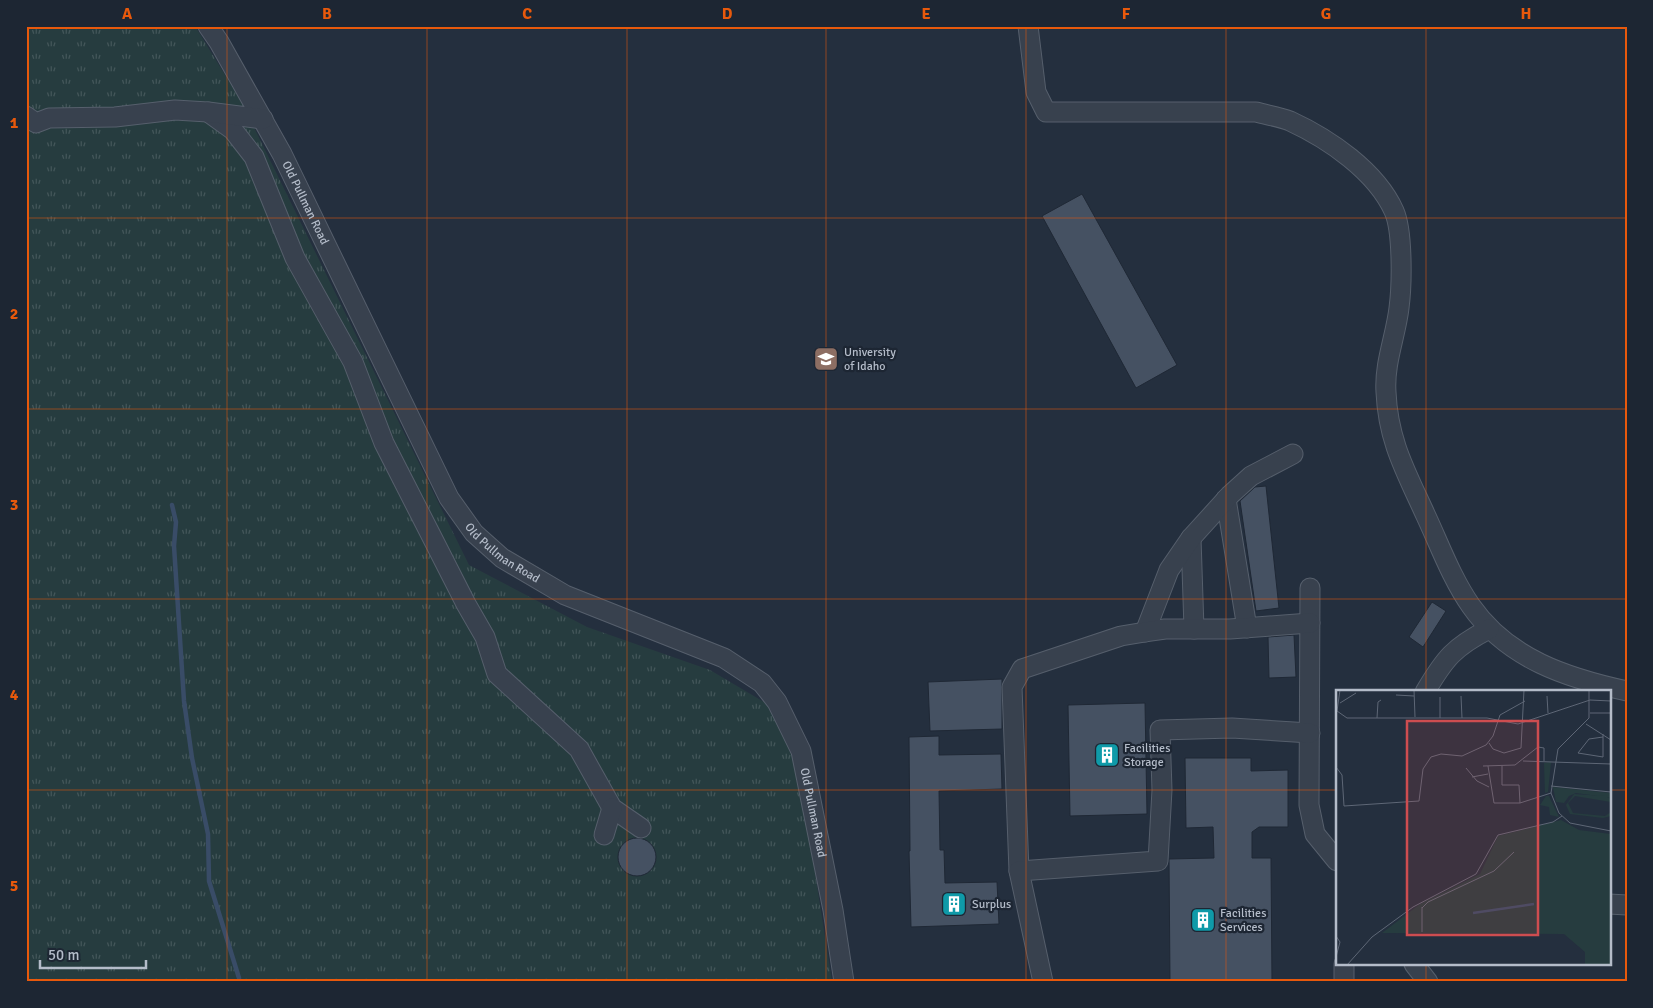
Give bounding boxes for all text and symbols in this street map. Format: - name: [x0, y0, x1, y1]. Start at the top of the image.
- text: A: [122, 4, 133, 24]
- text: B: [322, 4, 332, 24]
- text: C: [522, 4, 532, 24]
- text: D: [722, 4, 733, 24]
- text: E: [921, 4, 931, 24]
- text: F: [1122, 4, 1131, 24]
- text: G: [1321, 4, 1331, 24]
- text: H: [1521, 4, 1531, 24]
- text: 1: [10, 113, 19, 133]
- street label: Old Pullman Road: [279, 159, 332, 247]
- text: 2: [10, 304, 18, 324]
- place label: University of Idaho: [844, 345, 896, 374]
- school or university icon: University of Idaho: [813, 346, 839, 372]
- text: 3: [10, 495, 18, 515]
- street label: Old Pullman Road: [461, 520, 542, 587]
- text: 4: [10, 685, 19, 705]
- inset map: [1336, 690, 1610, 966]
- place label: Facilities Storage: [1124, 741, 1170, 770]
- building icon: Facilities Storage: [1094, 742, 1120, 768]
- street label: Old Pullman Road: [797, 767, 829, 859]
- text: 5: [10, 876, 18, 896]
- building icon: Surplus: [941, 891, 967, 917]
- place label: Surplus: [972, 897, 1011, 912]
- place label: Facilities Services: [1220, 906, 1266, 935]
- building icon: Facilities Services: [1190, 907, 1216, 933]
- scale bar: [40, 938, 146, 970]
- text: 50 m: [48, 946, 79, 964]

